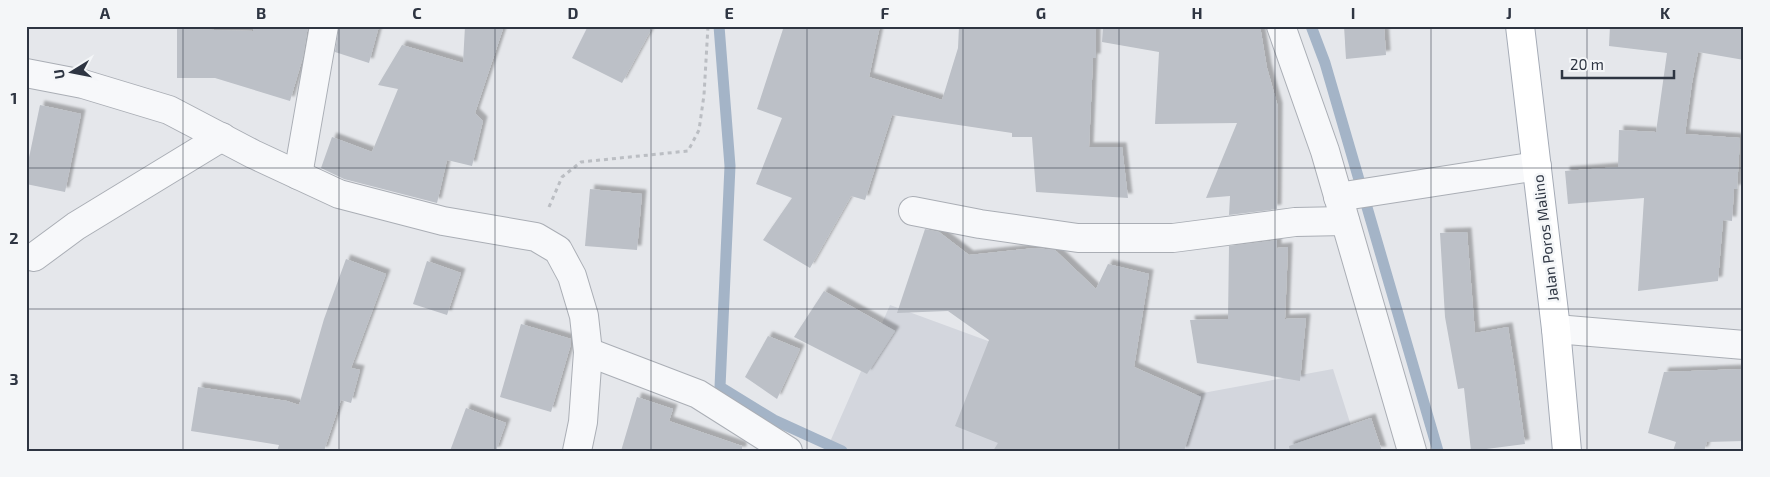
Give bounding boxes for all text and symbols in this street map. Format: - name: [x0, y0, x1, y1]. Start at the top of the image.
- text: A: [100, 3, 111, 22]
- text: B: [256, 3, 266, 22]
- text: C: [412, 3, 422, 22]
- text: D: [568, 3, 579, 22]
- text: E: [724, 3, 734, 22]
- text: F: [881, 3, 890, 22]
- text: G: [1036, 3, 1046, 22]
- text: H: [1191, 3, 1203, 22]
- text: I: [1351, 3, 1355, 22]
- text: J: [1506, 3, 1512, 22]
- text: K: [1660, 3, 1671, 22]
- north arrow: [48, 48, 98, 98]
- scale bar: [1562, 48, 1675, 80]
- text: 20 m: [1570, 55, 1604, 73]
- text: U: [49, 68, 68, 81]
- text: 1: [11, 88, 17, 107]
- street label: Jalan Poros Malino: [1528, 174, 1562, 302]
- text: 2: [9, 228, 19, 247]
- text: 3: [9, 369, 19, 388]

